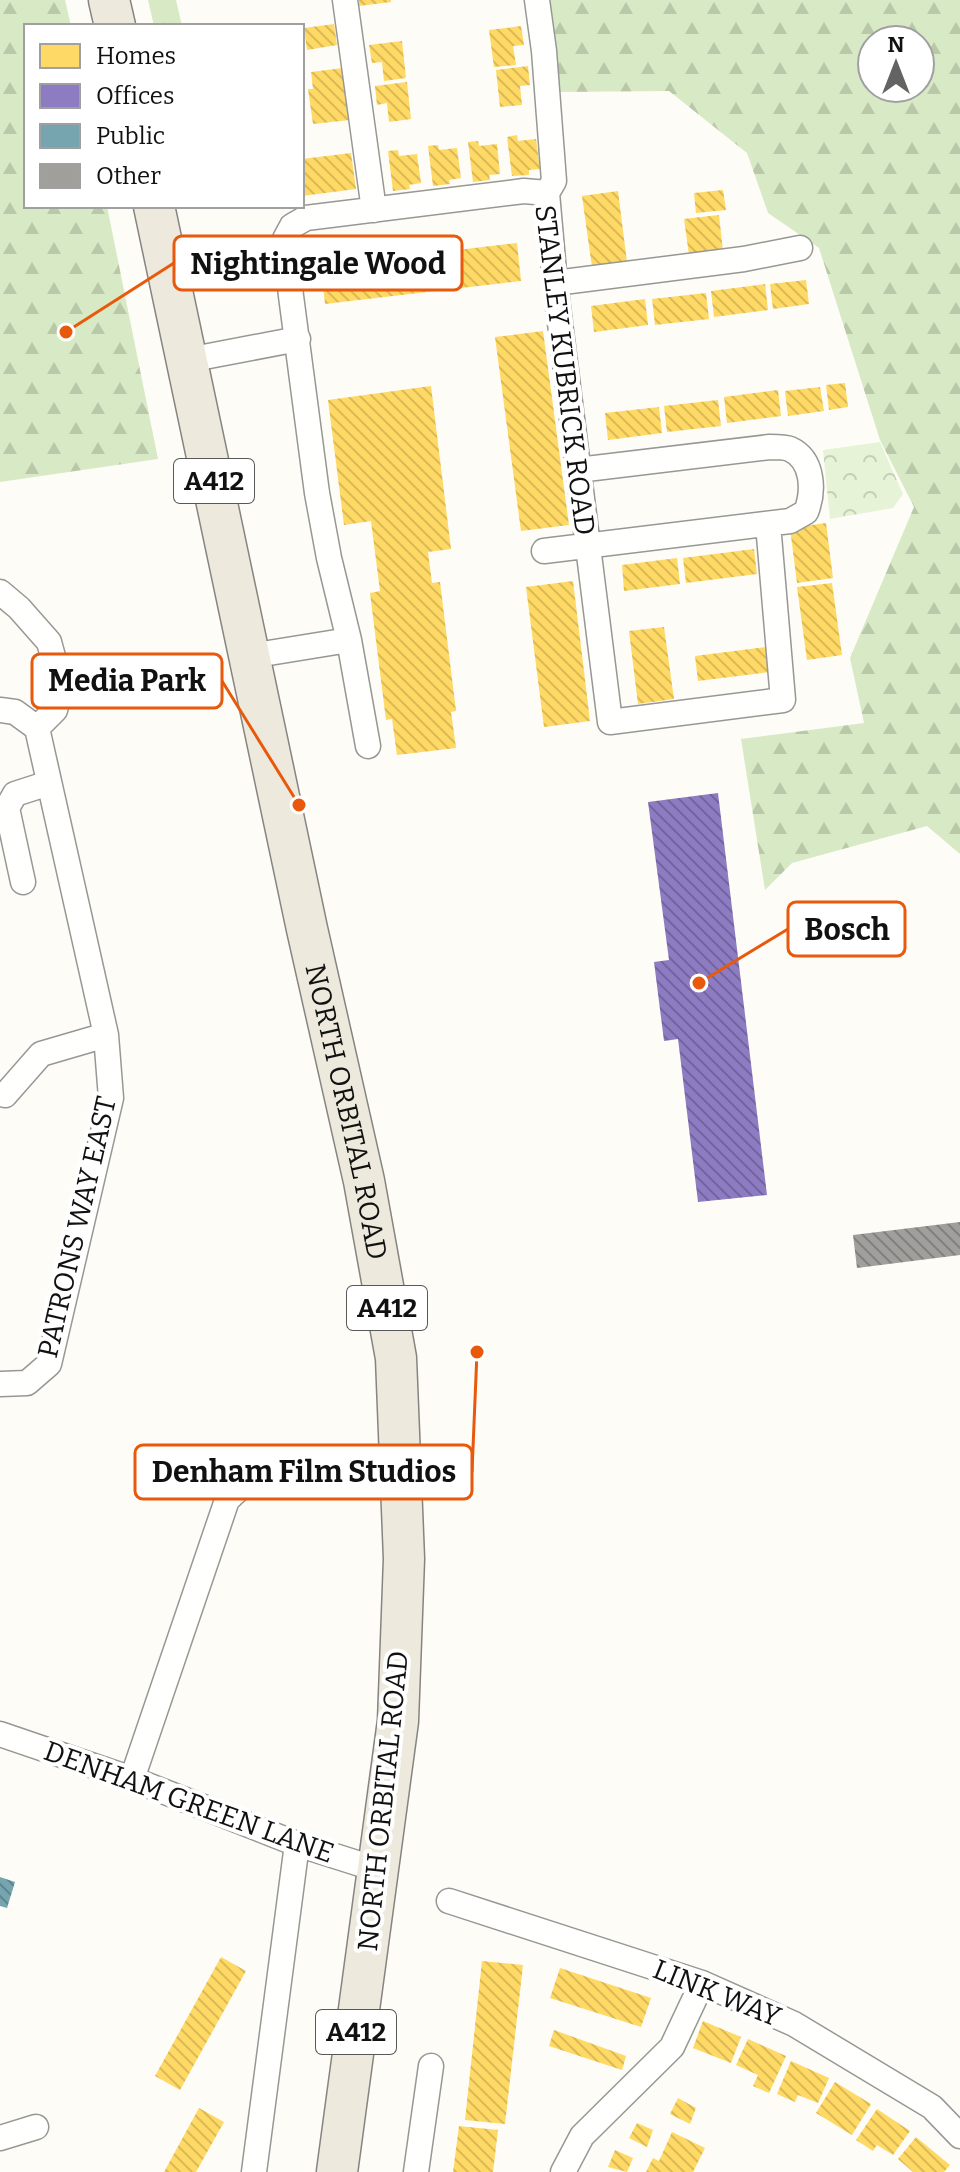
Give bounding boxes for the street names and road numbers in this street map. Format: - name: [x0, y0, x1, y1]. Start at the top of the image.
- street label: STANLEY KUBRICK ROAD: [528, 203, 602, 537]
- road number: A412: [174, 459, 254, 503]
- street label: NORTH ORBITAL ROAD: [299, 961, 394, 1262]
- street label: PATRONS WAY EAST: [31, 1093, 123, 1361]
- road number: A412: [347, 1286, 427, 1330]
- street label: NORTH ORBITAL ROAD: [351, 1649, 415, 1953]
- street label: DENHAM GREEN LANE: [40, 1734, 338, 1870]
- street label: LINK WAY: [648, 1953, 786, 2034]
- road number: A412: [316, 2010, 396, 2054]

